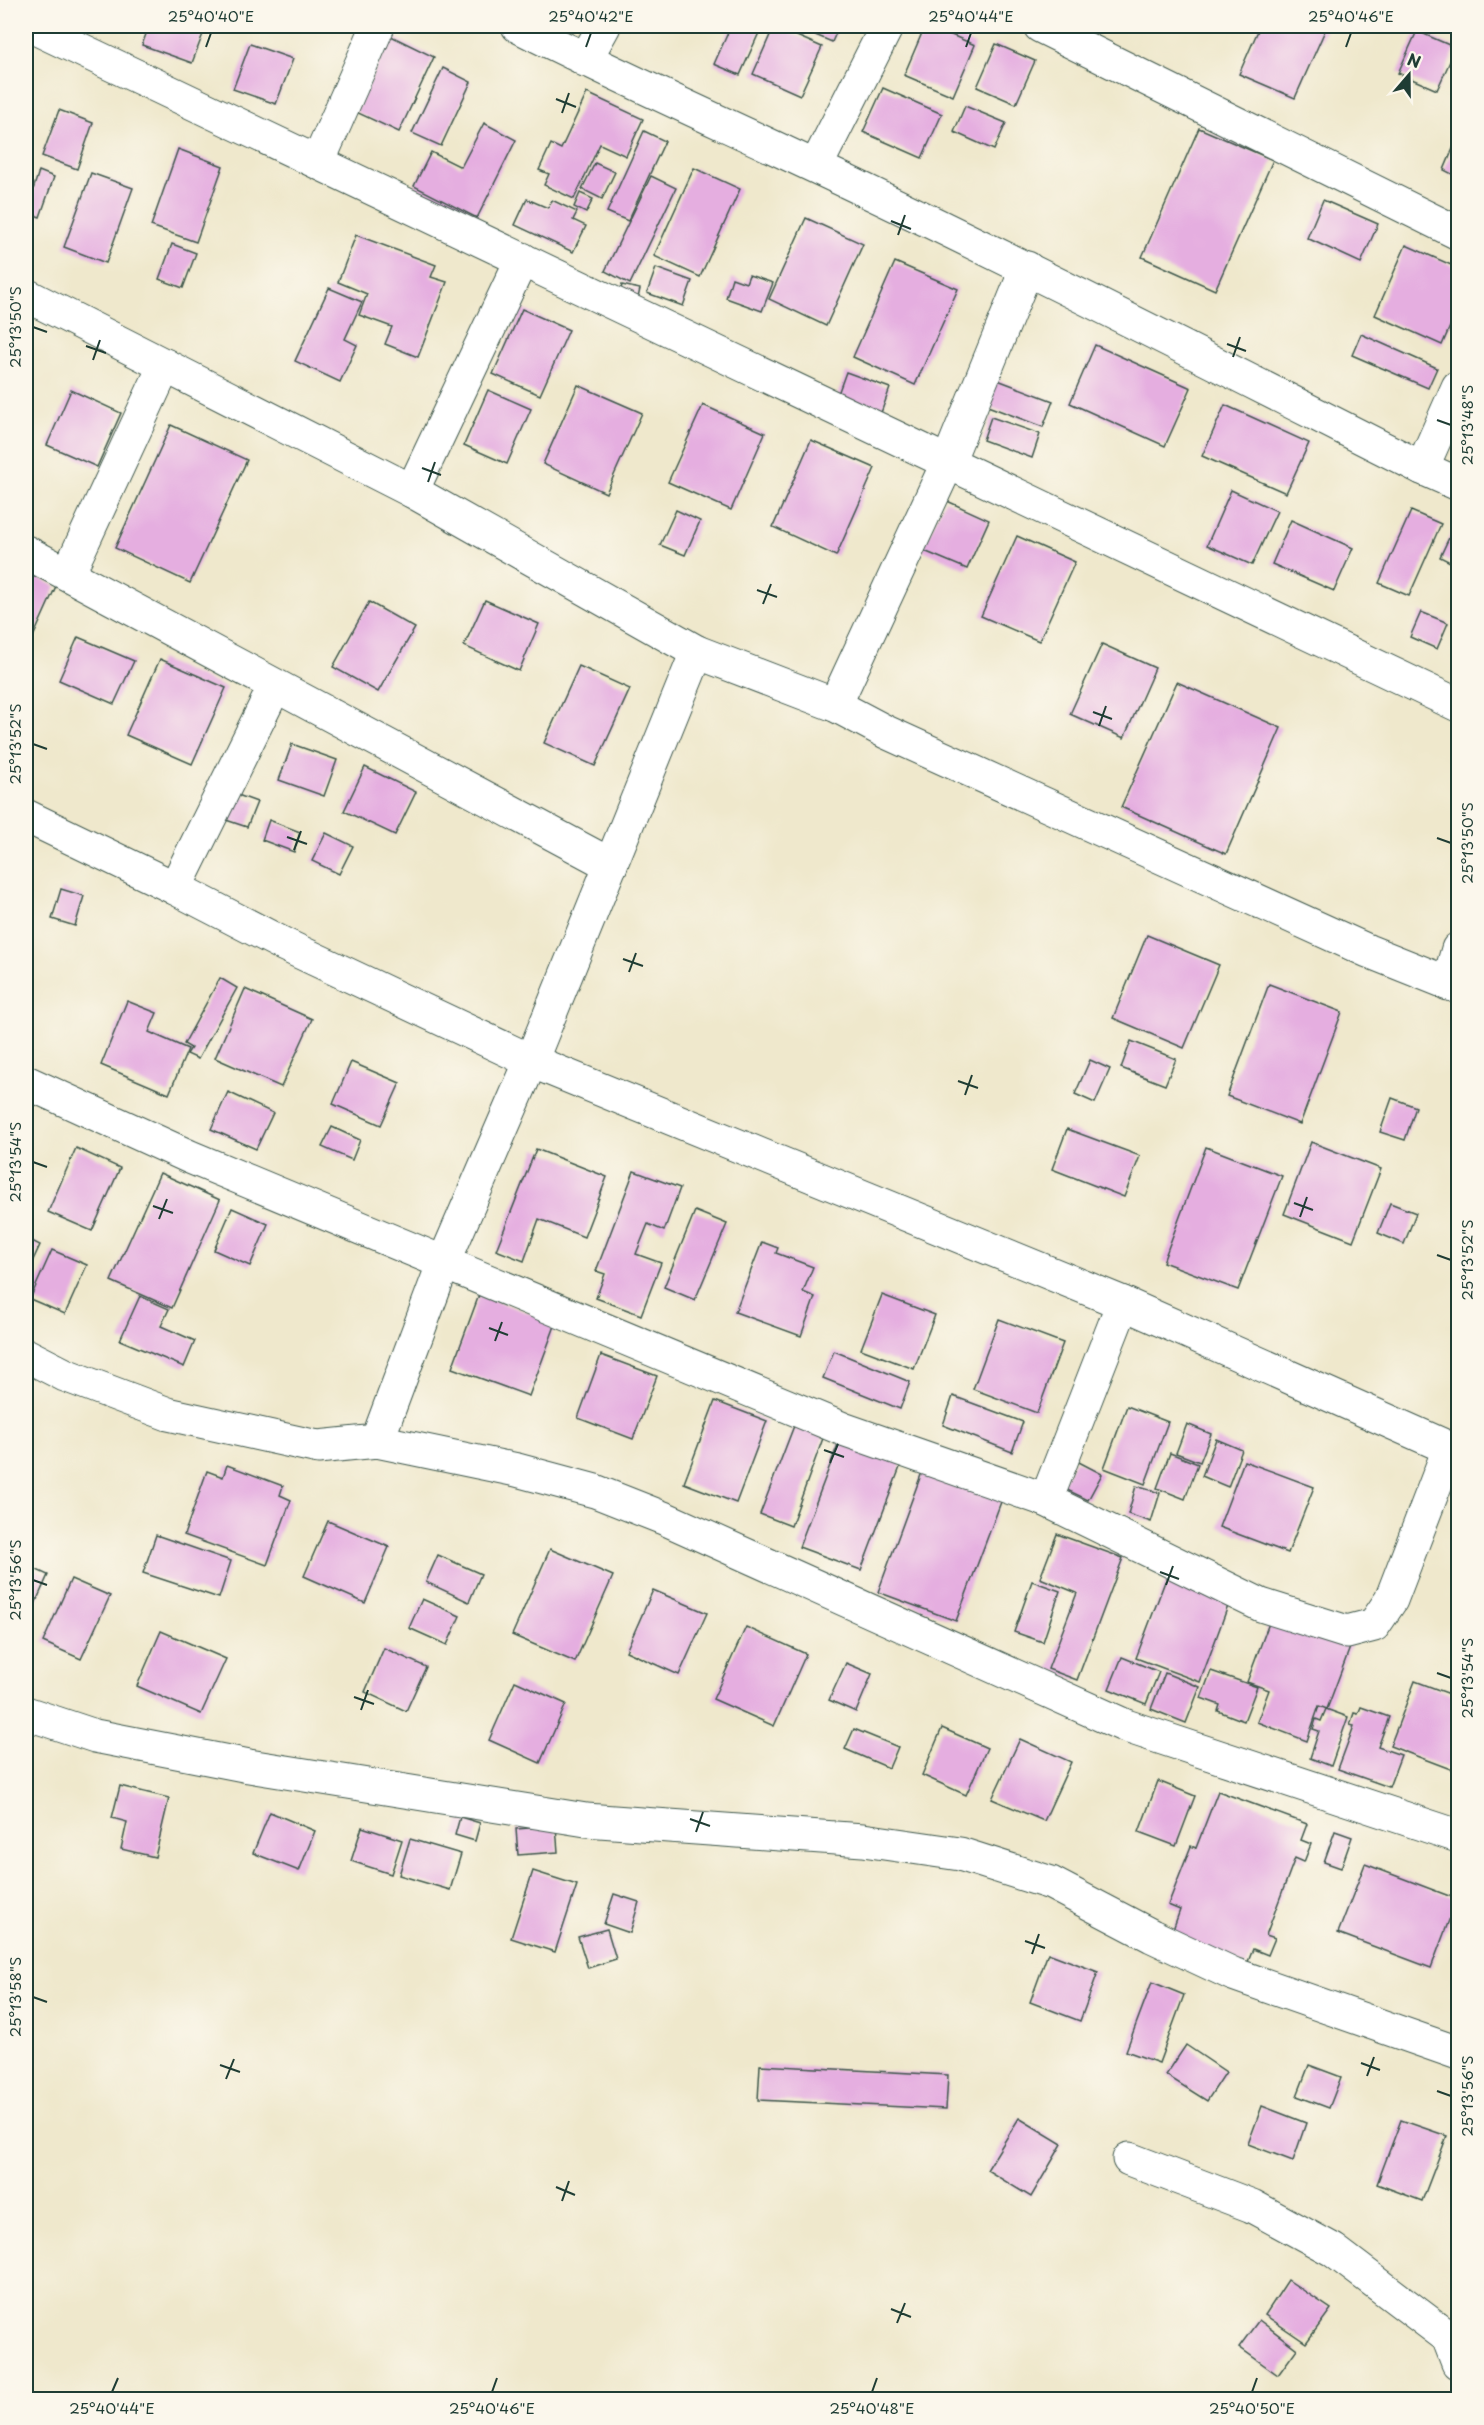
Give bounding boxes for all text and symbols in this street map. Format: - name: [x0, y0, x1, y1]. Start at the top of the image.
- text: 25°40'40"E: [168, 4, 254, 27]
- text: 25°40'42"E: [548, 4, 634, 27]
- text: 25°40'44"E: [928, 4, 1014, 27]
- text: 25°40'46"E: [1308, 4, 1394, 27]
- north arrow: [1379, 45, 1439, 105]
- text: N: [1404, 47, 1425, 73]
- text: 25°13'50"S: [3, 286, 26, 368]
- text: 25°13'48"S: [1455, 385, 1478, 465]
- text: 25°13'52"S: [3, 703, 26, 785]
- text: 25°13'50"S: [1455, 802, 1478, 884]
- text: 25°13'54"S: [3, 1122, 26, 1202]
- text: 25°13'52"S: [1455, 1219, 1478, 1301]
- text: 25°13'56"S: [3, 1539, 26, 1621]
- text: 25°13'54"S: [1455, 1638, 1478, 1718]
- text: 25°13'58"S: [3, 1957, 26, 2037]
- text: 25°13'56"S: [1455, 2055, 1478, 2137]
- text: 25°40'44"E: [69, 2396, 155, 2419]
- text: 25°40'46"E: [449, 2396, 535, 2419]
- text: 25°40'48"E: [830, 2396, 914, 2419]
- text: 25°40'50"E: [1209, 2396, 1295, 2419]

